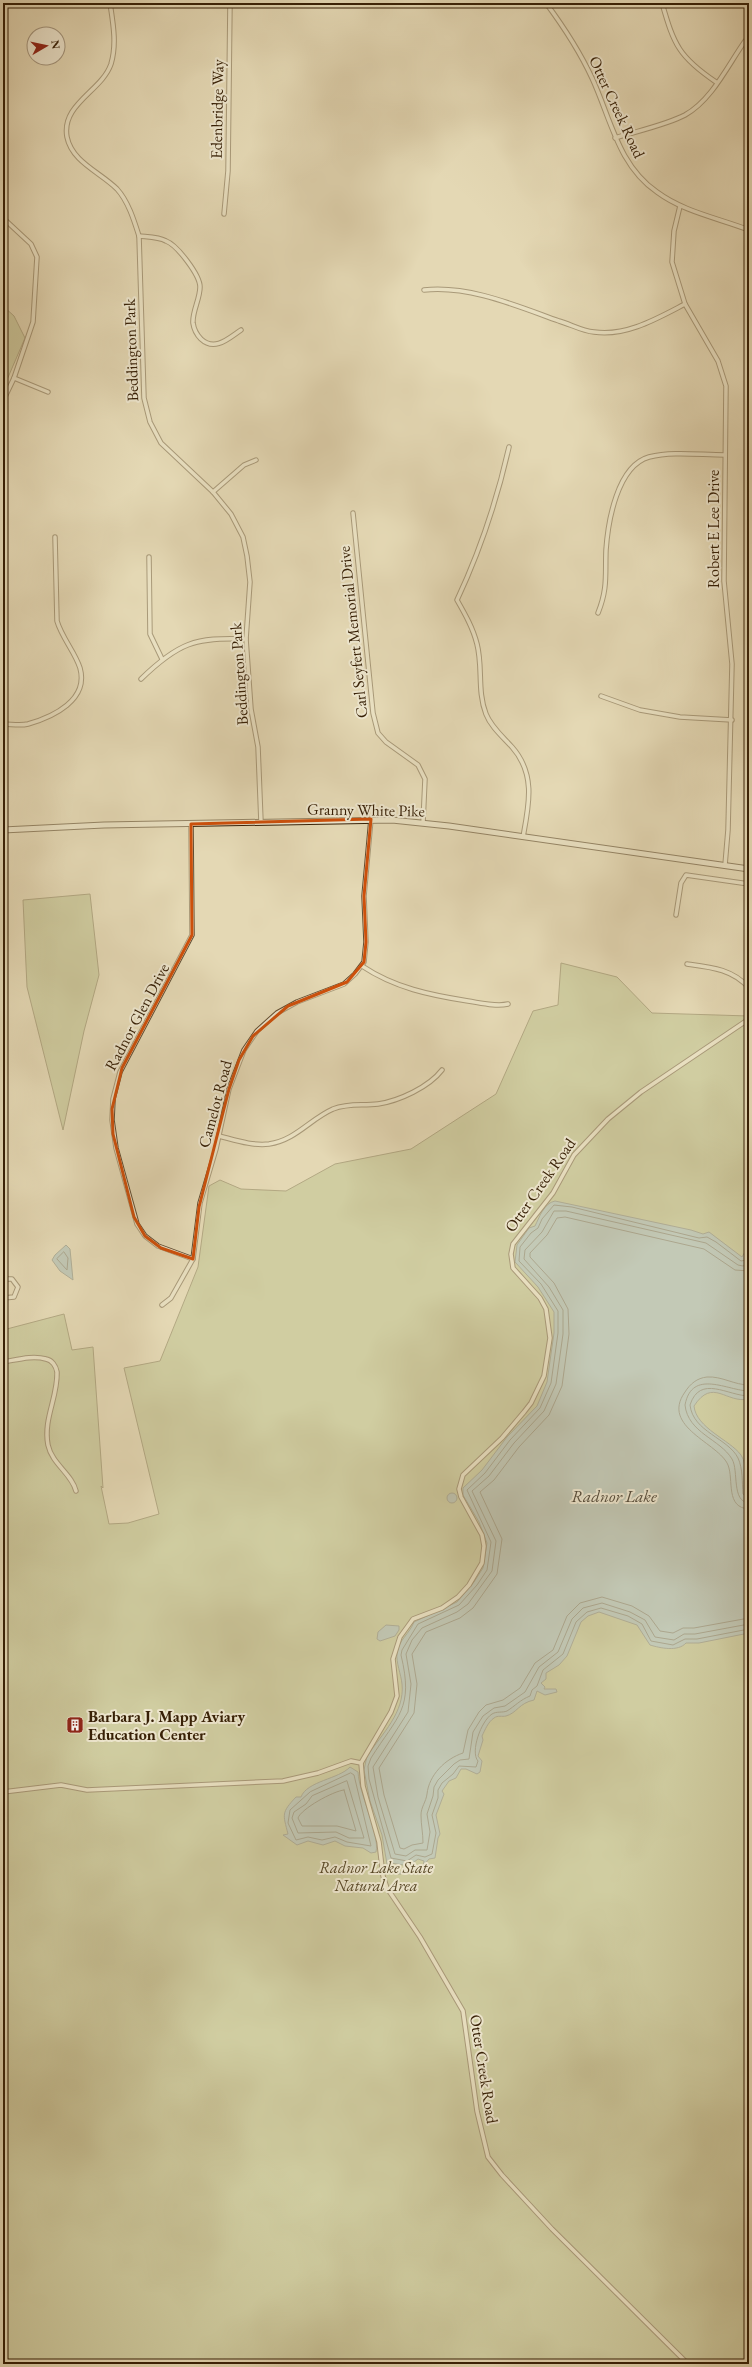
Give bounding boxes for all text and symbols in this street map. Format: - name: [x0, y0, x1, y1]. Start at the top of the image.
- north arrow: [26, 26, 66, 66]
- text: N: [48, 39, 64, 50]
- street label: Otter Creek Road: [584, 53, 650, 162]
- street label: Edenbridge Way: [206, 58, 228, 159]
- street label: Beddington Park: [119, 298, 143, 402]
- street label: Robert E Lee Drive: [703, 470, 724, 588]
- street label: Carl Seyfert Memorial Drive: [334, 545, 372, 719]
- street label: Beddington Park: [225, 621, 253, 726]
- street label: Granny White Pike: [307, 798, 425, 822]
- street label: Radnor Glen Drive: [100, 960, 174, 1074]
- street label: Camelot Road: [193, 1057, 237, 1150]
- street label: Otter Creek Road: [500, 1133, 581, 1236]
- water label: Radnor Lake: [571, 1485, 657, 1507]
- place label: Barbara J. Mapp Aviary Education Center: [88, 1706, 245, 1745]
- building icon: Barbara J. Mapp Aviary Education Center: [65, 1715, 85, 1735]
- park label: Radnor Lake State Natural Area: [319, 1857, 433, 1896]
- street label: Otter Creek Road: [465, 2013, 503, 2126]

